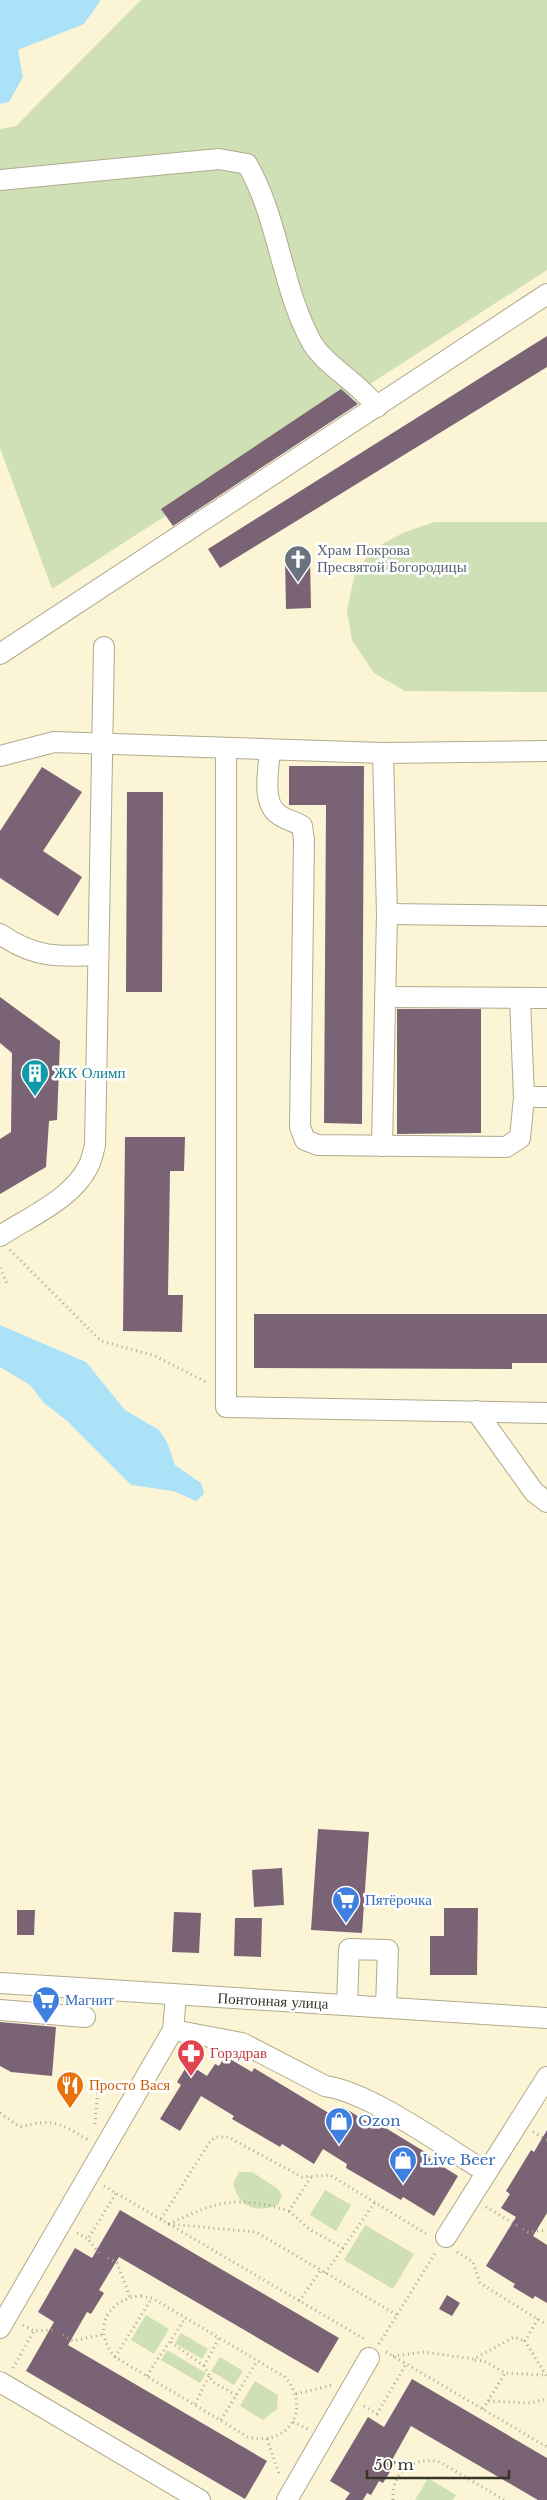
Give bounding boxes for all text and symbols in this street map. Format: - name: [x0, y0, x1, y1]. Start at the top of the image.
- place label: Храм Покрова Пресвятой Богородицы: [317, 540, 467, 576]
- church icon: Храм Покрова Пресвятой Богородицы: [283, 544, 313, 583]
- building icon: ЖК Олимп: [20, 1058, 50, 1097]
- place label: ЖК Олимп: [54, 1063, 126, 1082]
- supermarket icon: Пятёрочка: [331, 1885, 361, 1924]
- place label: Пятёрочка: [365, 1890, 432, 1909]
- supermarket icon: Магнит: [31, 1985, 61, 2024]
- street label: Понтонная улица: [217, 1988, 329, 2013]
- place label: Магнит: [65, 1990, 114, 2009]
- pharmacy icon: Горздрав: [176, 2038, 206, 2077]
- place label: Горздрав: [210, 2043, 267, 2062]
- restaurant icon: Просто Вася: [55, 2070, 85, 2109]
- place label: Просто Вася: [89, 2075, 170, 2094]
- shop icon: Ozon: [324, 2106, 354, 2145]
- place label: Ozon: [358, 2111, 401, 2130]
- shop icon: Live Beer: [388, 2145, 418, 2184]
- place label: Live Beer: [422, 2150, 496, 2169]
- scale bar: [367, 2448, 510, 2480]
- text: 50 m: [374, 2455, 414, 2474]

